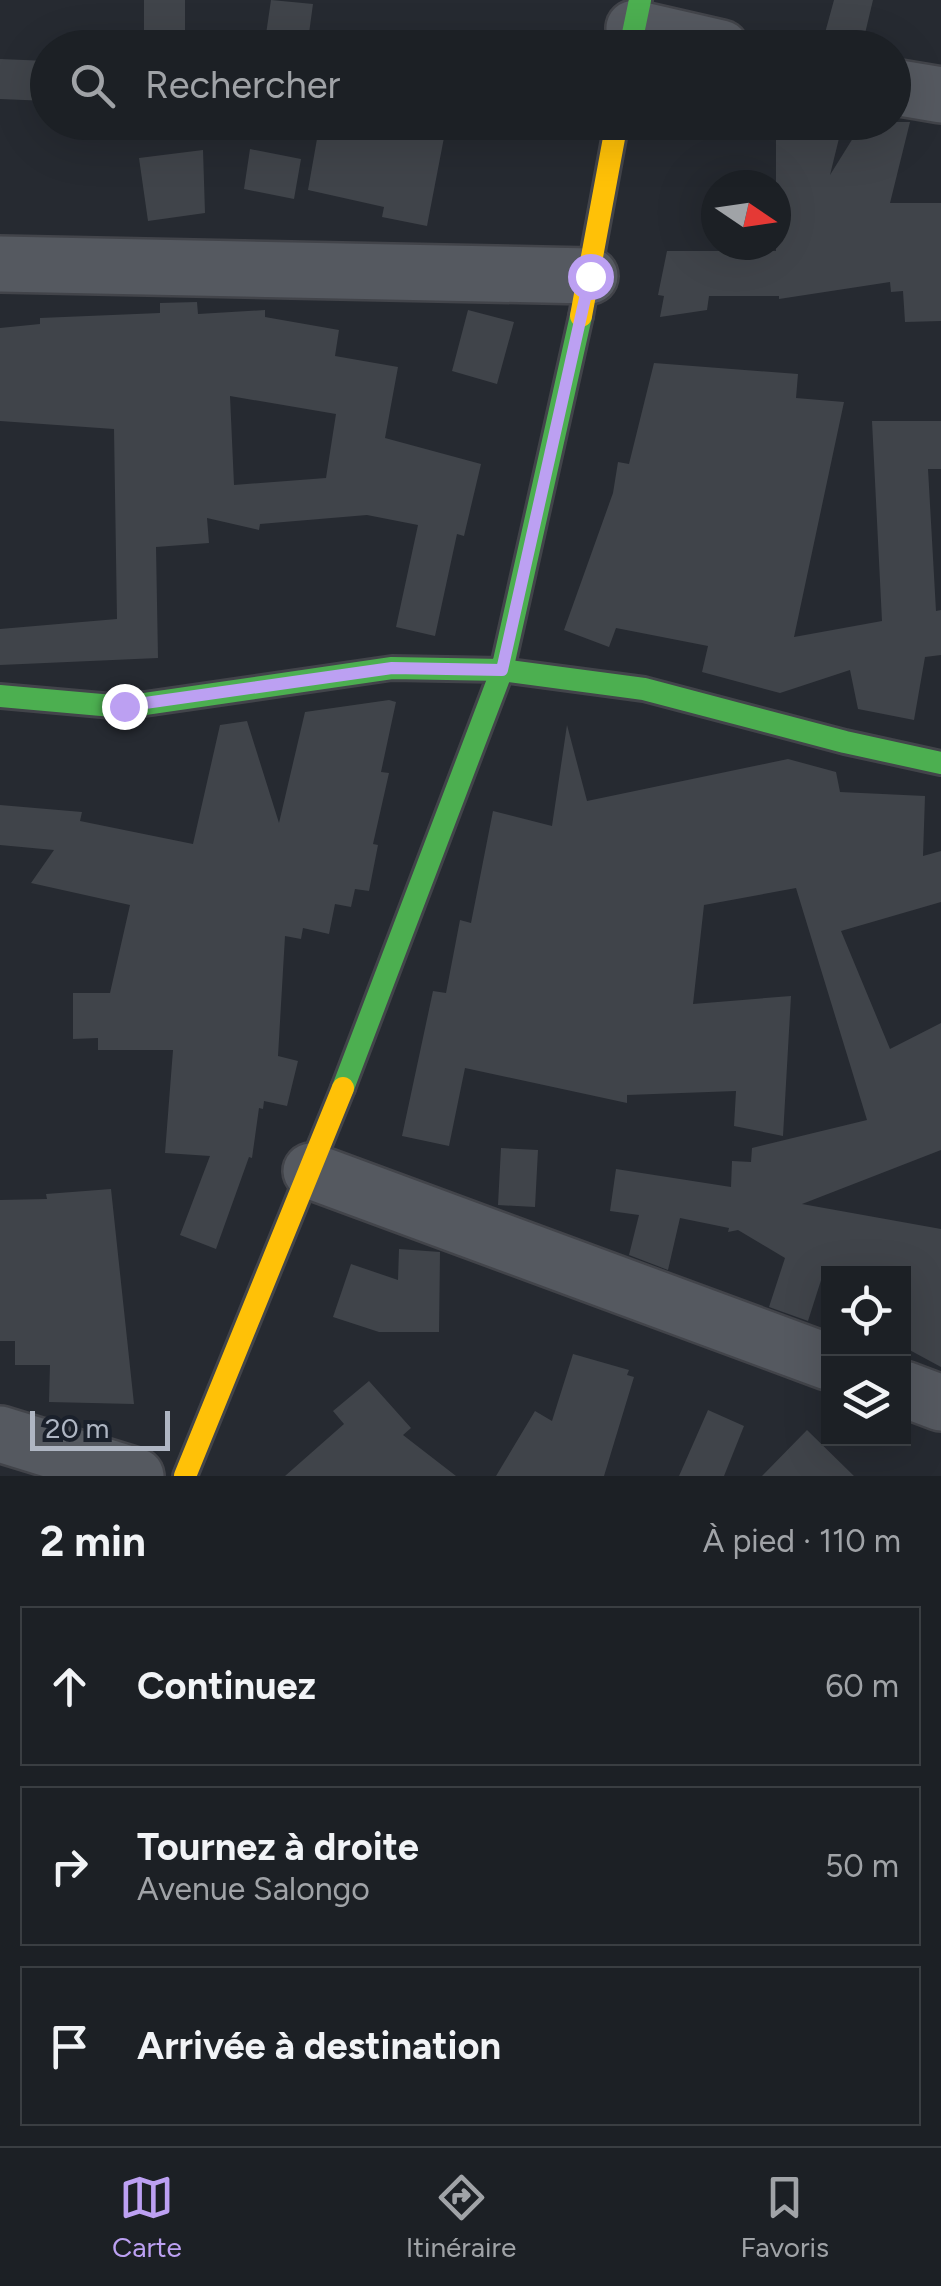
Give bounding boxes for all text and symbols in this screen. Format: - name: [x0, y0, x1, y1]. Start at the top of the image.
- search box: [30, 30, 911, 140]
- icon: search: [65, 58, 120, 113]
- text: Rechercher: [145, 62, 340, 108]
- north arrow: [701, 170, 791, 260]
- route start: [568, 254, 614, 300]
- route end: [102, 684, 148, 730]
- map controls: [821, 1266, 911, 1446]
- button: locate: [821, 1266, 911, 1356]
- button: layers: [821, 1356, 911, 1446]
- scale bar: [30, 1406, 170, 1450]
- text: 20 m: [45, 1411, 109, 1445]
- text: 2 min: [40, 1516, 146, 1567]
- text: À pied · 110 m: [703, 1522, 901, 1560]
- icon: ahead: [42, 1659, 97, 1714]
- text: Continuez: [137, 1663, 316, 1709]
- text: 60 m: [825, 1667, 899, 1705]
- text: Tournez à droite: [137, 1824, 419, 1870]
- icon: right: [42, 1839, 97, 1894]
- text: 50 m: [825, 1847, 899, 1885]
- text: Avenue Salongo: [137, 1870, 370, 1908]
- icon: arrive: [42, 2019, 97, 2074]
- text: Arrivée à destination: [137, 2023, 501, 2069]
- tab: Carte: [112, 2170, 182, 2264]
- tab: Itinéraire: [406, 2170, 516, 2264]
- tab: Favoris: [740, 2170, 829, 2264]

